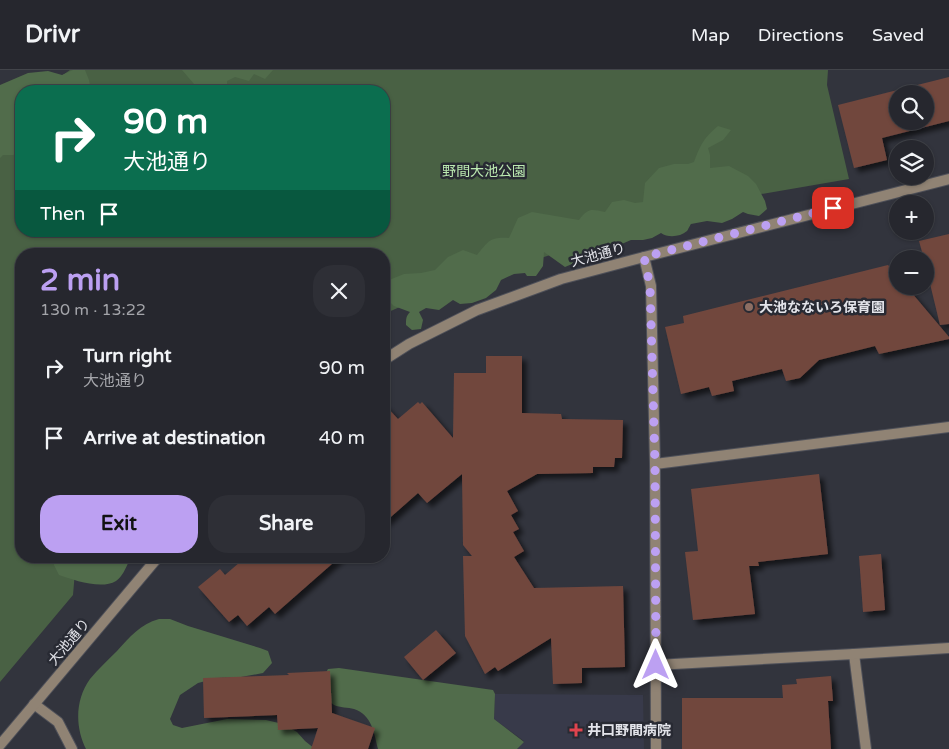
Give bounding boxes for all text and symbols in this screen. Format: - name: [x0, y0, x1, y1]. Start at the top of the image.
- text: Drivr: [25, 20, 80, 49]
- text: Map: [691, 24, 730, 46]
- text: Directions: [758, 24, 844, 46]
- text: Saved: [872, 24, 924, 46]
- map controls: [889, 85, 934, 295]
- button: search: [889, 85, 934, 130]
- text: 90 m: [123, 101, 208, 143]
- icon: right: [40, 105, 105, 170]
- button: layers: [889, 140, 934, 185]
- text: 大池通り: [123, 149, 211, 175]
- park label: 野間大池公園: [442, 163, 526, 180]
- pin: [812, 187, 854, 229]
- icon: arrive: [819, 194, 847, 222]
- button: +: [889, 195, 934, 240]
- icon: arrive: [95, 200, 123, 228]
- text: Then: [40, 203, 85, 225]
- street label: 大池通り: [569, 240, 627, 270]
- button: −: [889, 250, 934, 295]
- text: 2 min: [40, 262, 120, 299]
- button: close: [313, 265, 365, 317]
- place label: 大池なないろ保育園: [759, 299, 885, 316]
- text: 130 m · 13:22: [40, 300, 146, 320]
- marker: 大池なないろ保育園: [743, 301, 755, 313]
- text: Turn right: [83, 345, 171, 367]
- icon: right: [40, 354, 68, 382]
- text: 90 m: [319, 357, 365, 379]
- text: 大池通り: [83, 371, 147, 391]
- icon: arrive: [40, 424, 68, 452]
- text: Arrive at destination: [83, 427, 266, 449]
- text: 40 m: [319, 427, 365, 449]
- button: Exit: [40, 495, 198, 553]
- button: Share: [208, 495, 365, 553]
- street label: 大池通り: [44, 615, 94, 669]
- position arrow: [629, 638, 681, 690]
- place label: 井口野間病院: [587, 722, 671, 739]
- marker: 井口野間病院: [569, 723, 583, 737]

